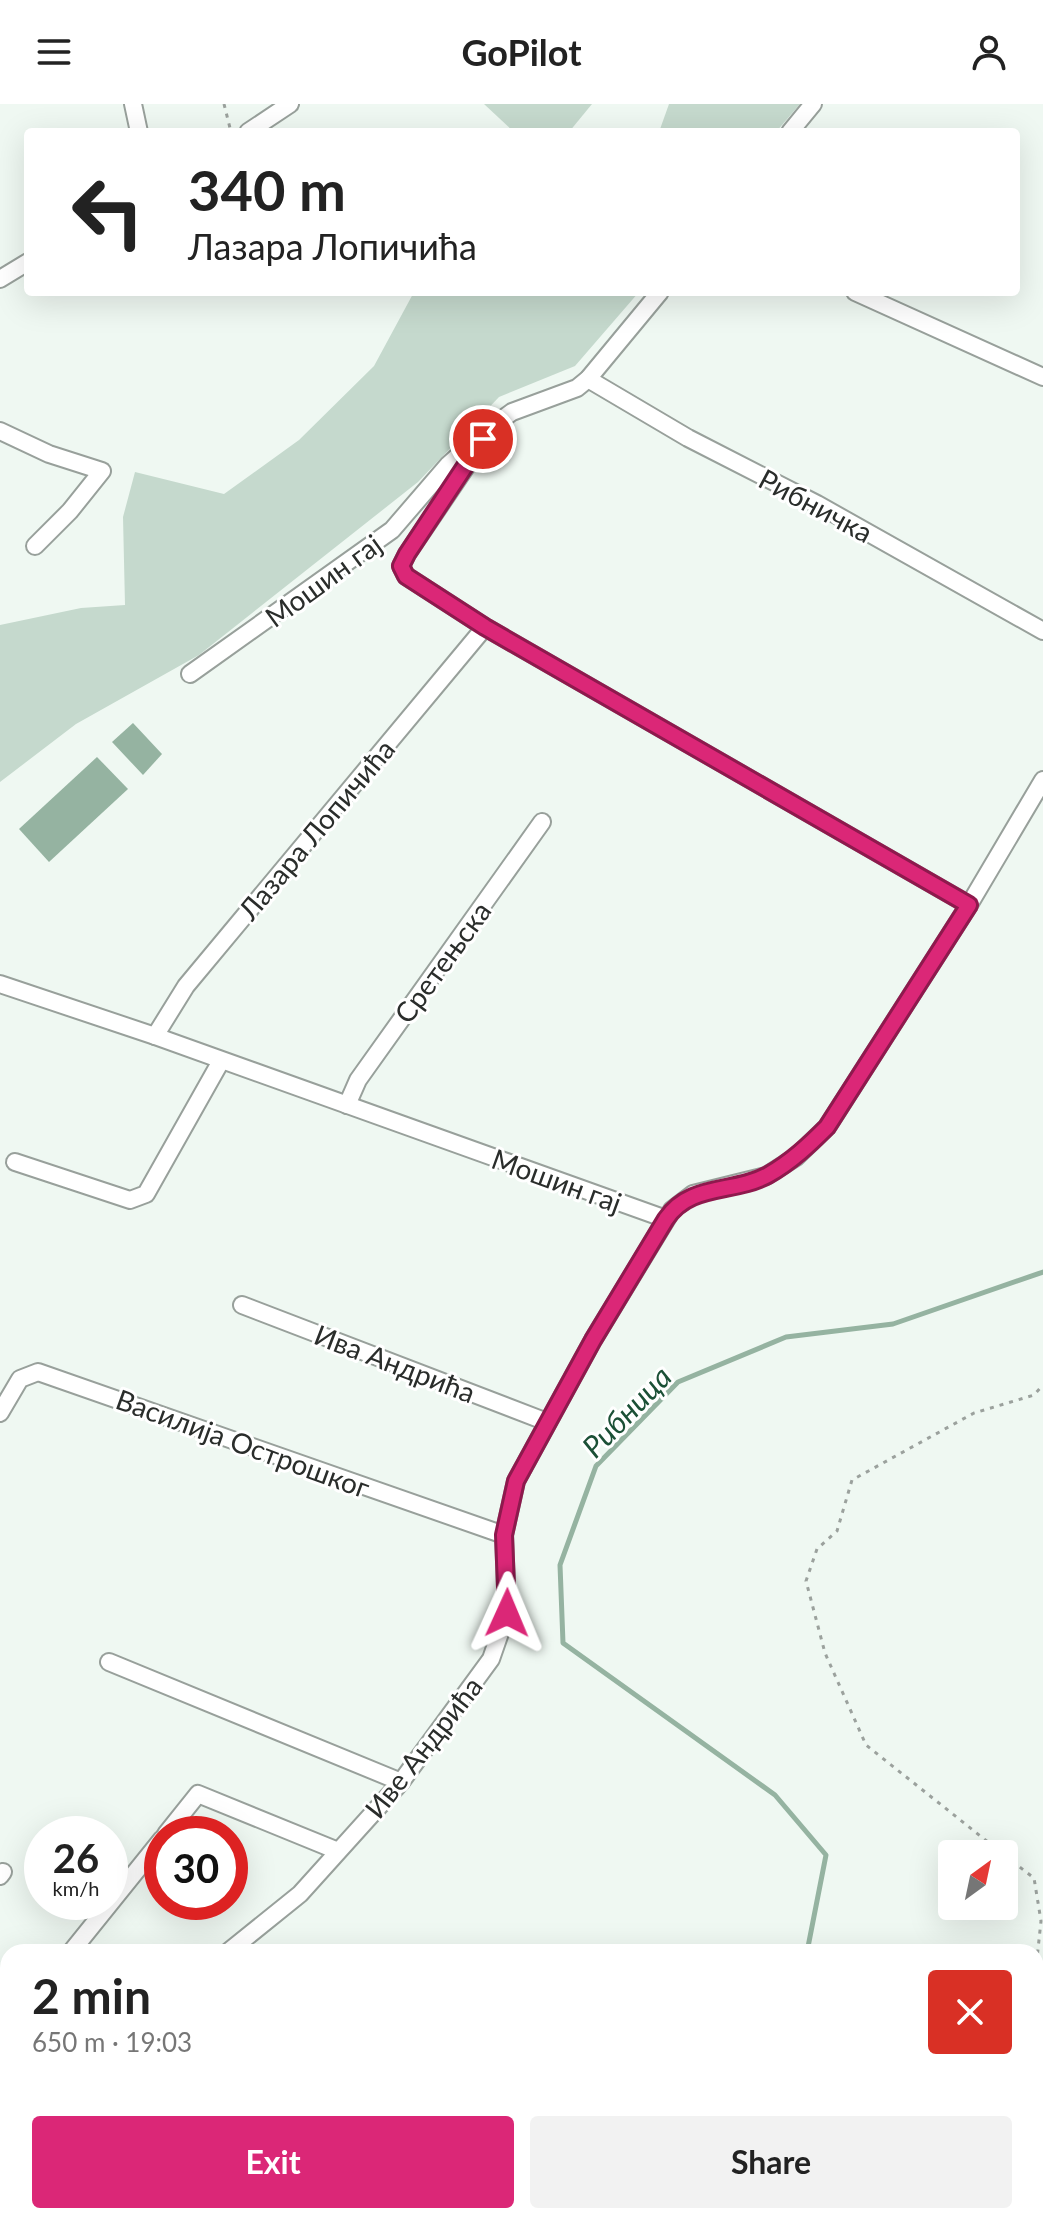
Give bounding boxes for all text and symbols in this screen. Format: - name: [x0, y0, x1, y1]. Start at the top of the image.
- icon: menu: [32, 30, 76, 74]
- text: GoPilot: [461, 30, 582, 74]
- icon: person: [967, 30, 1011, 74]
- text: 340 m: [188, 156, 346, 223]
- icon: left: [56, 160, 160, 264]
- text: Лазара Лопичића: [188, 224, 477, 268]
- pin: [449, 405, 517, 473]
- icon: arrive: [461, 417, 505, 461]
- street label: Рибничка: [753, 461, 879, 549]
- street label: Мошин гај: [258, 526, 388, 634]
- street label: Лазара Лопичића: [230, 732, 401, 927]
- street label: Сретењска: [387, 895, 497, 1029]
- street label: Мошин гај: [487, 1141, 627, 1219]
- street label: Ива Андрића: [310, 1317, 480, 1409]
- water label: Рибница: [574, 1358, 678, 1464]
- street label: Василија Острошког: [112, 1381, 375, 1505]
- position arrow: [465, 1571, 549, 1655]
- street label: Иве Андрића: [357, 1669, 489, 1825]
- speed limit sign: 30: [144, 1816, 248, 1920]
- text: 26: [53, 1834, 99, 1882]
- north arrow: [938, 1840, 1018, 1920]
- map controls: [938, 1840, 1018, 1920]
- text: km/h: [53, 1876, 99, 1900]
- text: 2 min: [32, 1967, 151, 2024]
- button: close: [928, 1970, 1012, 2054]
- text: 650 m · 19:03: [32, 2026, 192, 2058]
- button: Exit: [32, 2116, 514, 2208]
- button: Share: [530, 2116, 1012, 2208]

